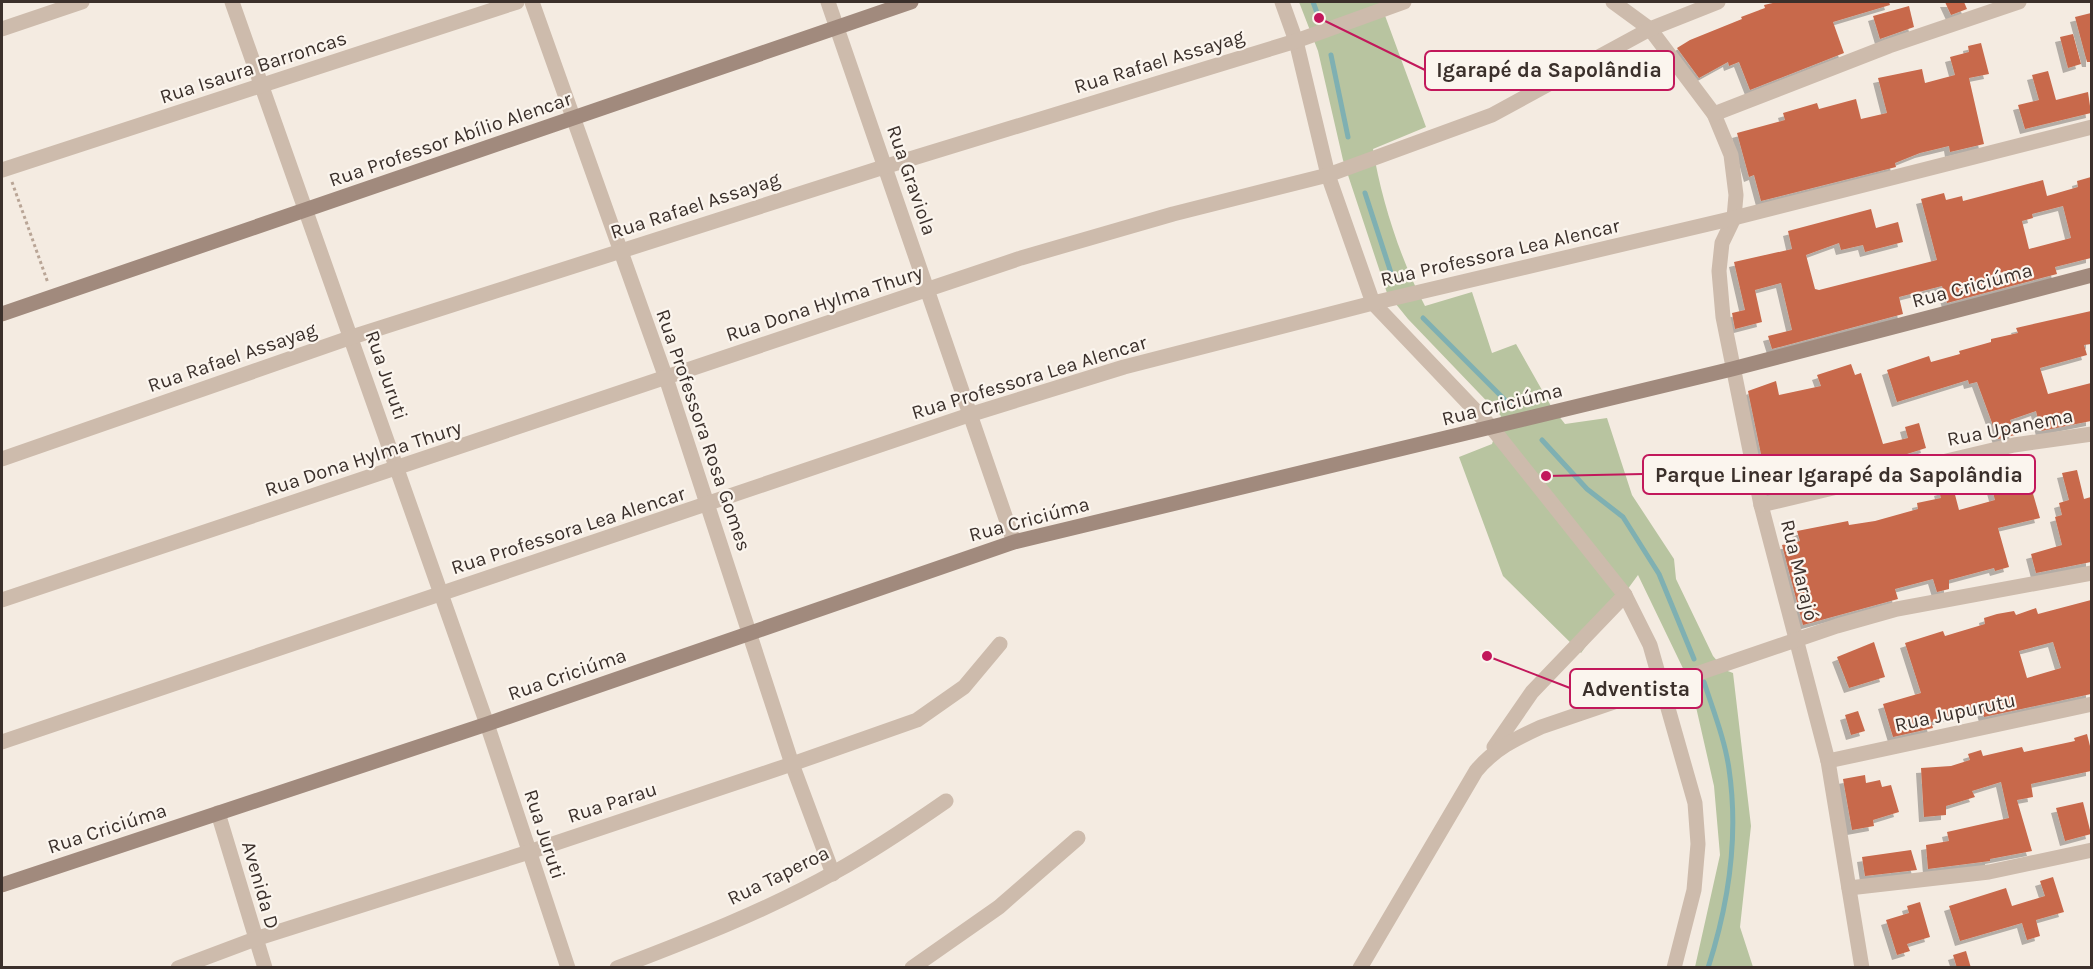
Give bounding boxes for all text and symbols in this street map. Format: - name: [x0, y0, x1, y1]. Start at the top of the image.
- street label: Rua Rafael Assayag: [1071, 25, 1247, 98]
- street label: Rua Isaura Barroncas: [157, 26, 349, 109]
- callout: Igarapé da Sapolândia: [1425, 51, 1674, 90]
- text: Igarapé da Sapolândia: [1436, 58, 1662, 82]
- street label: Rua Professor Abílio Alencar: [326, 87, 575, 192]
- street label: Rua Graviola: [882, 122, 941, 238]
- street label: Rua Rafael Assayag: [607, 167, 783, 244]
- street label: Rua Professora Lea Alencar: [1378, 214, 1623, 291]
- street label: Rua Criciúma: [1909, 258, 2035, 313]
- street label: Rua Dona Hylma Thury: [723, 261, 925, 346]
- street label: Rua Professora Rosa Gomes: [651, 306, 756, 554]
- street label: Rua Rafael Assayag: [145, 318, 320, 397]
- street label: Rua Juruti: [360, 327, 413, 423]
- street label: Rua Professora Lea Alencar: [909, 330, 1150, 424]
- street label: Rua Criciúma: [1439, 378, 1565, 431]
- street label: Rua Upanema: [1945, 404, 2075, 451]
- street label: Rua Dona Hylma Thury: [262, 416, 464, 501]
- callout: Parque Linear Igarapé da Sapolândia: [1643, 455, 2035, 494]
- text: Parque Linear Igarapé da Sapolândia: [1655, 463, 2023, 488]
- street label: Rua Professora Lea Alencar: [448, 481, 689, 579]
- street label: Rua Criciúma: [966, 492, 1092, 547]
- street label: Rua Marajó: [1776, 517, 1823, 623]
- street label: Rua Criciúma: [505, 643, 629, 705]
- callout: Adventista: [1570, 669, 1702, 708]
- text: Adventista: [1582, 677, 1690, 701]
- street label: Rua Jupurutu: [1893, 688, 2018, 737]
- street label: Rua Parau: [565, 777, 660, 828]
- street label: Rua Juruti: [519, 786, 570, 882]
- street label: Rua Criciúma: [45, 798, 170, 859]
- street label: Avenida D: [237, 839, 284, 932]
- street label: Rua Taperoa: [724, 841, 833, 910]

